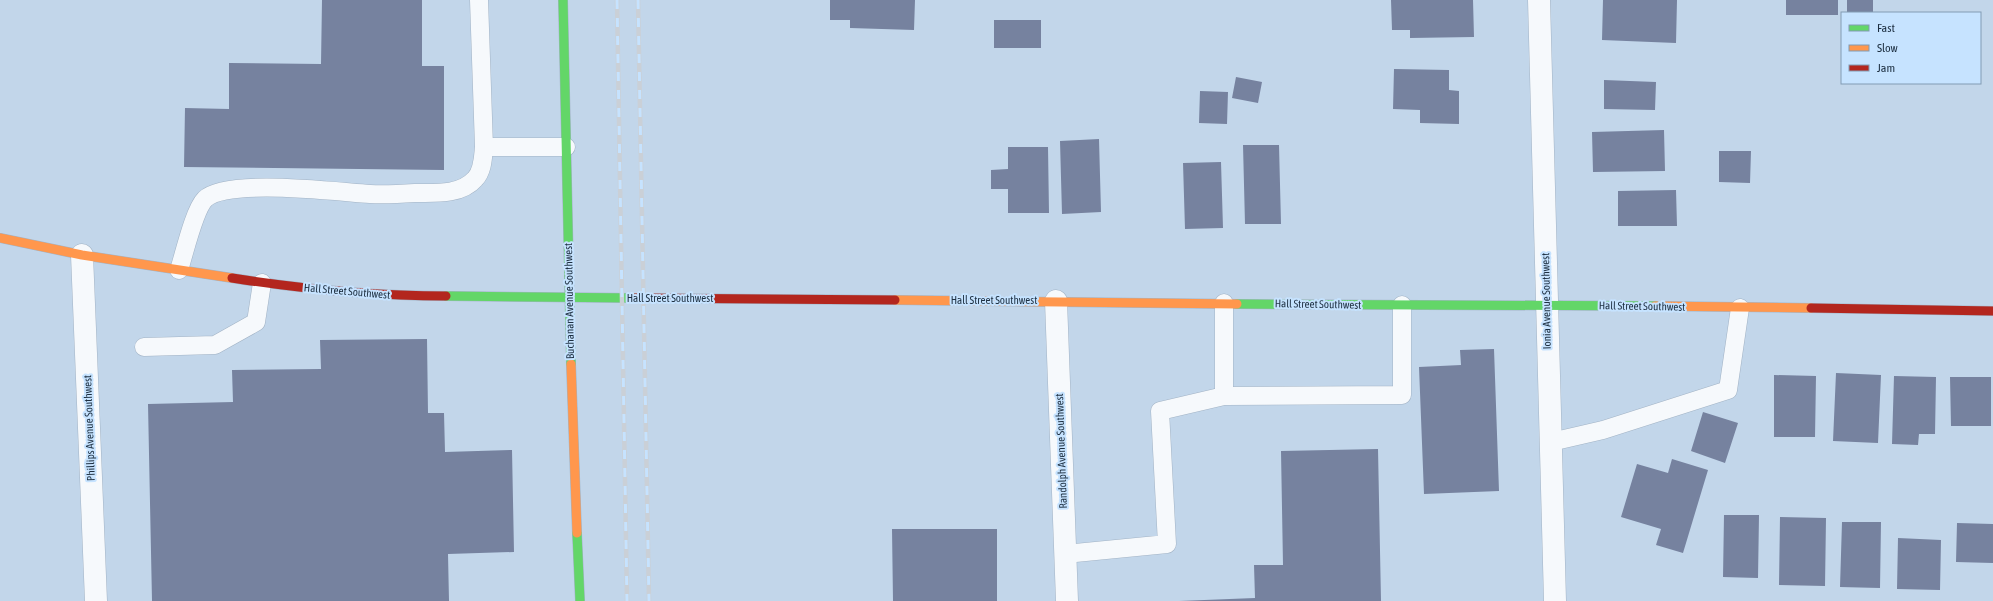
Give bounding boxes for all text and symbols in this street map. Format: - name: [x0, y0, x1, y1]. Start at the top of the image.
- legend: [1841, 12, 1981, 84]
- text: Fast: [1877, 21, 1895, 35]
- text: Slow: [1877, 41, 1898, 55]
- text: Jam: [1877, 61, 1895, 75]
- street label: Buchanan Avenue Southwest: [562, 243, 576, 359]
- street label: Ionia Avenue Southwest: [1539, 253, 1553, 349]
- street label: Hall Street Southwest: [303, 281, 391, 301]
- street label: Hall Street Southwest: [627, 292, 713, 304]
- street label: Hall Street Southwest: [951, 294, 1037, 306]
- street label: Hall Street Southwest: [1275, 297, 1361, 311]
- street label: Hall Street Southwest: [1599, 299, 1685, 313]
- street label: Phillips Avenue Southwest: [81, 375, 97, 481]
- street label: Randolph Avenue Southwest: [1053, 393, 1069, 509]

